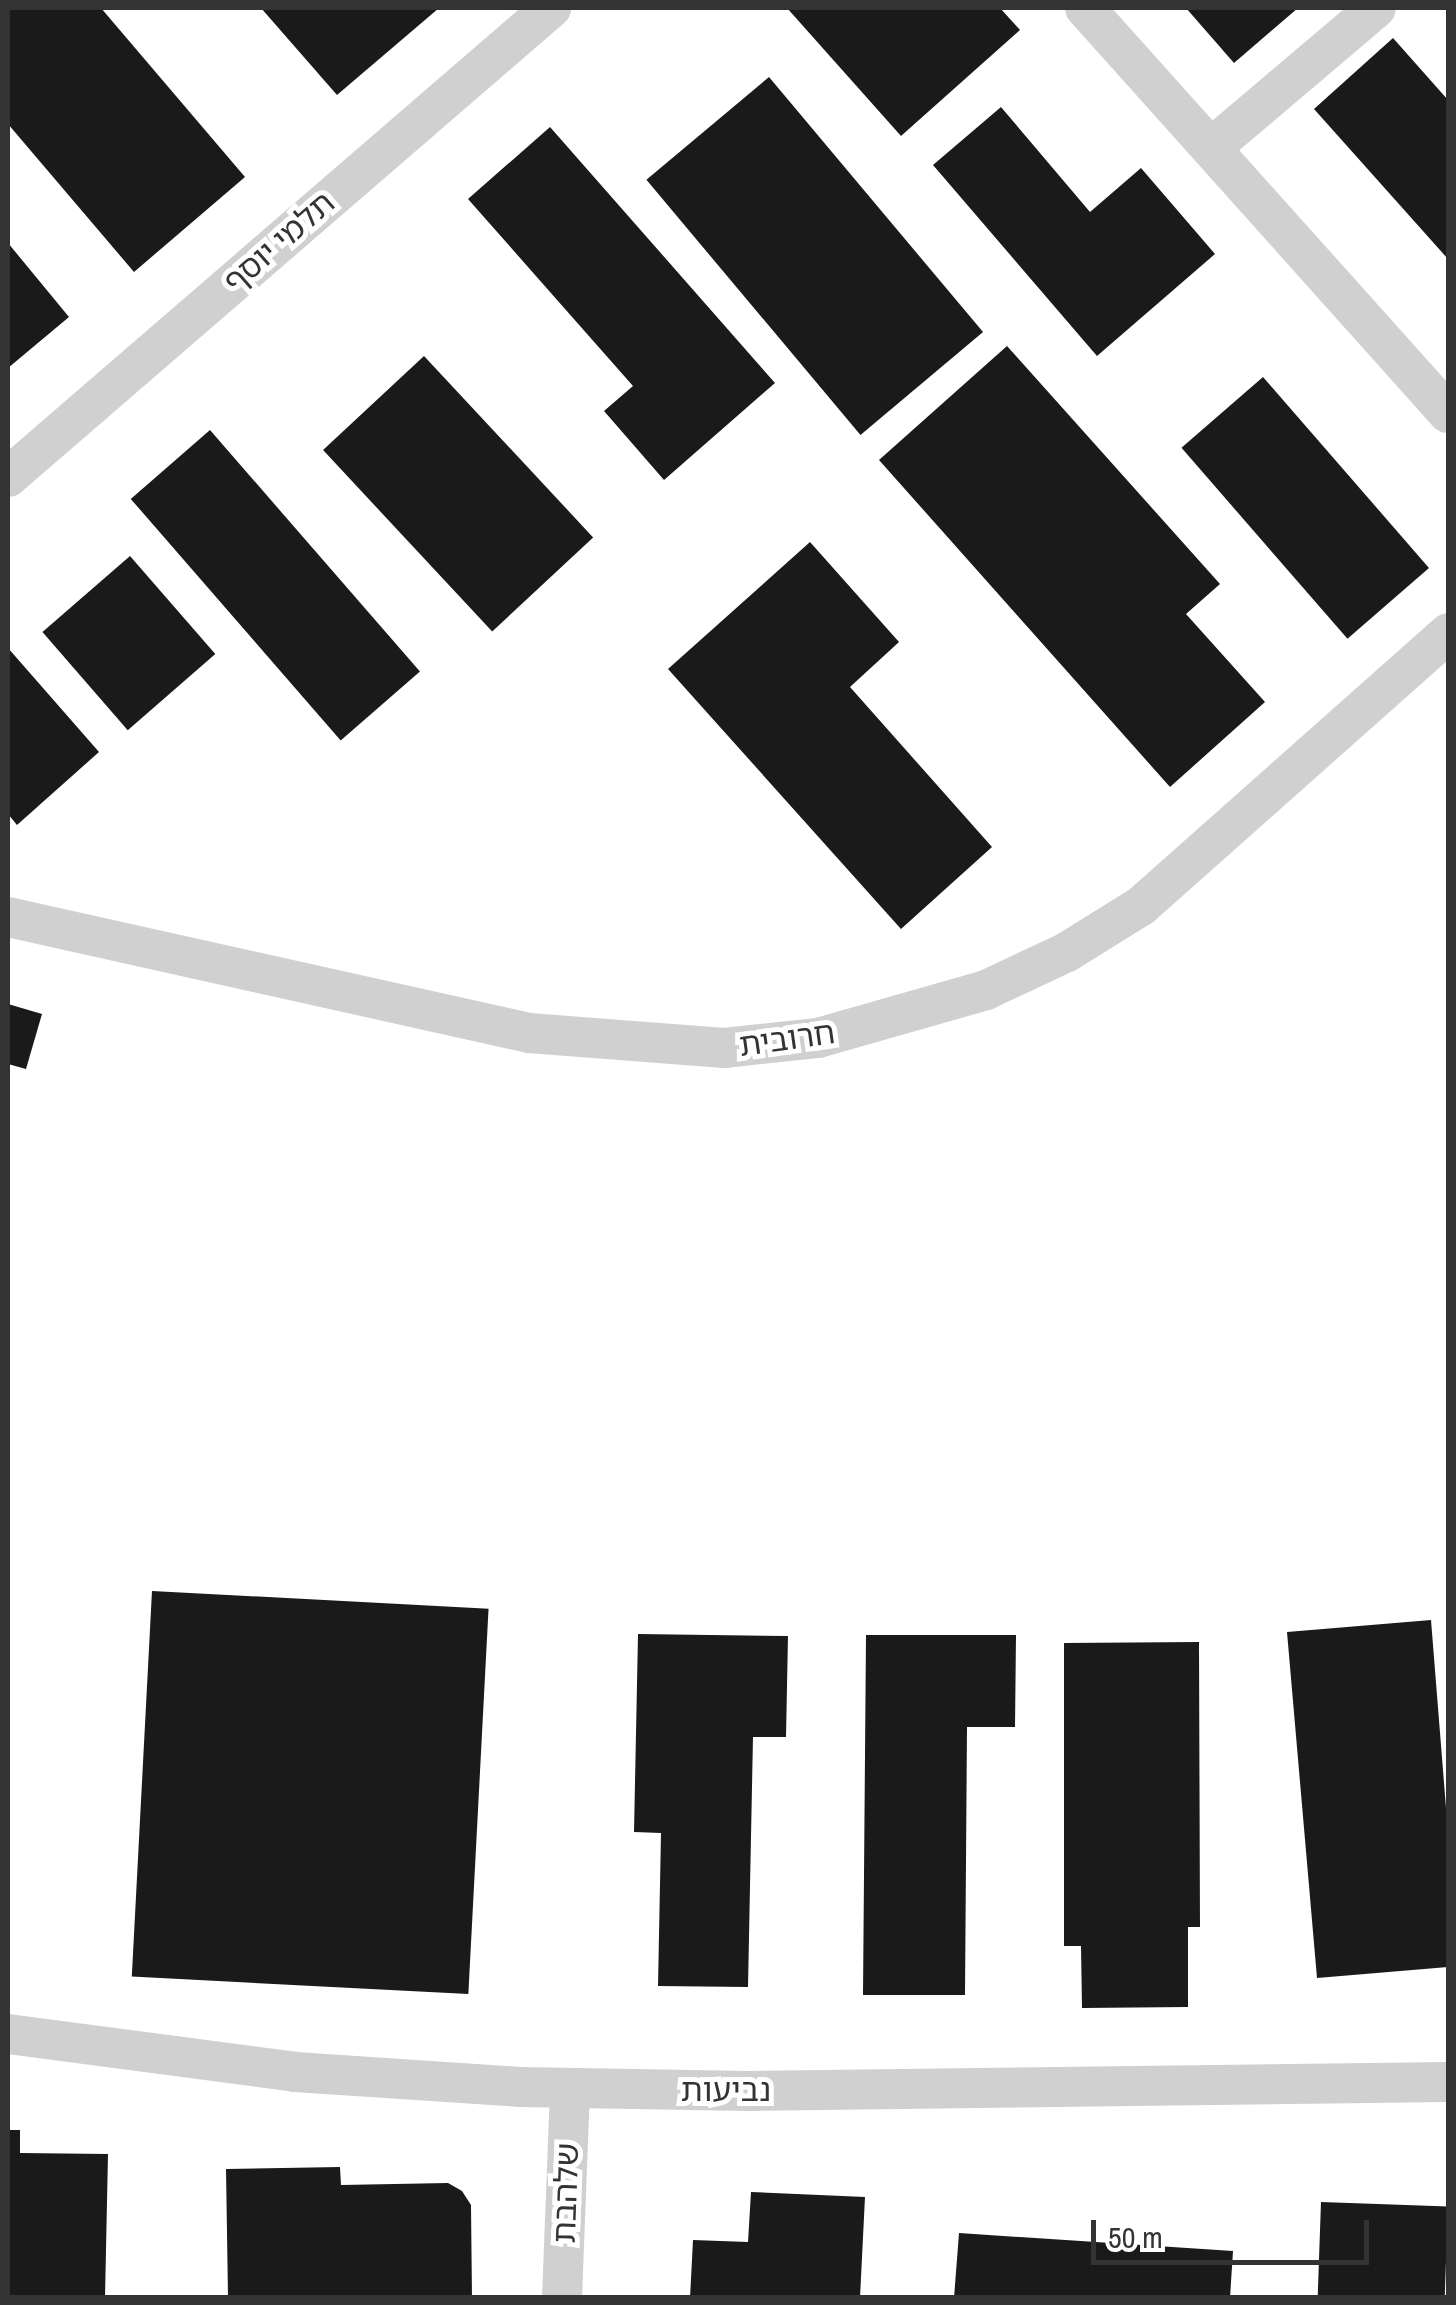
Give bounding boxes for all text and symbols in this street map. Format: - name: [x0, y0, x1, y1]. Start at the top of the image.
- street label: תלמי יוסף: [216, 183, 342, 301]
- street label: חרובית: [737, 1013, 837, 1065]
- street label: נביעות: [681, 2071, 771, 2109]
- street label: שלהבת: [545, 2142, 587, 2244]
- scale bar: [1096, 2200, 1374, 2262]
- text: 50 m: [1108, 2217, 1163, 2257]

